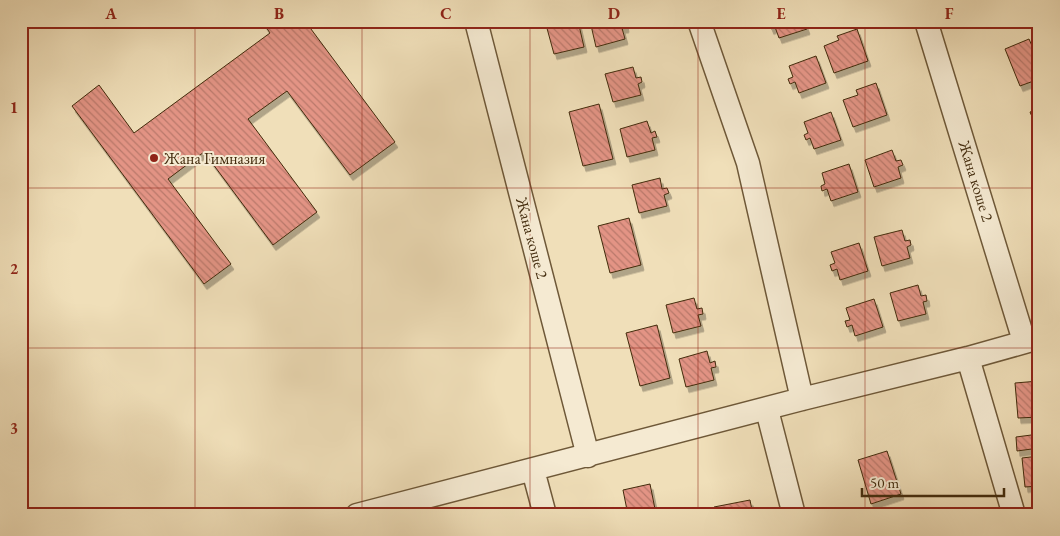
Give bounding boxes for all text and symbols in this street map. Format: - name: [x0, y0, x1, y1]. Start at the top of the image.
- text: A: [104, 3, 117, 24]
- text: B: [274, 3, 284, 24]
- text: C: [440, 3, 452, 24]
- text: D: [608, 3, 620, 24]
- text: E: [776, 3, 786, 24]
- text: F: [945, 3, 954, 24]
- text: 1: [10, 97, 18, 118]
- street label: Жана коше 2: [953, 137, 998, 224]
- place label: Жана Гимназия: [163, 148, 265, 169]
- marker: Жана Гимназия: [148, 152, 160, 164]
- street label: Жана коше 2: [511, 194, 553, 281]
- text: 2: [10, 258, 19, 279]
- text: 3: [10, 418, 18, 439]
- scale bar: [862, 466, 1005, 498]
- text: 50 m: [870, 473, 899, 492]

